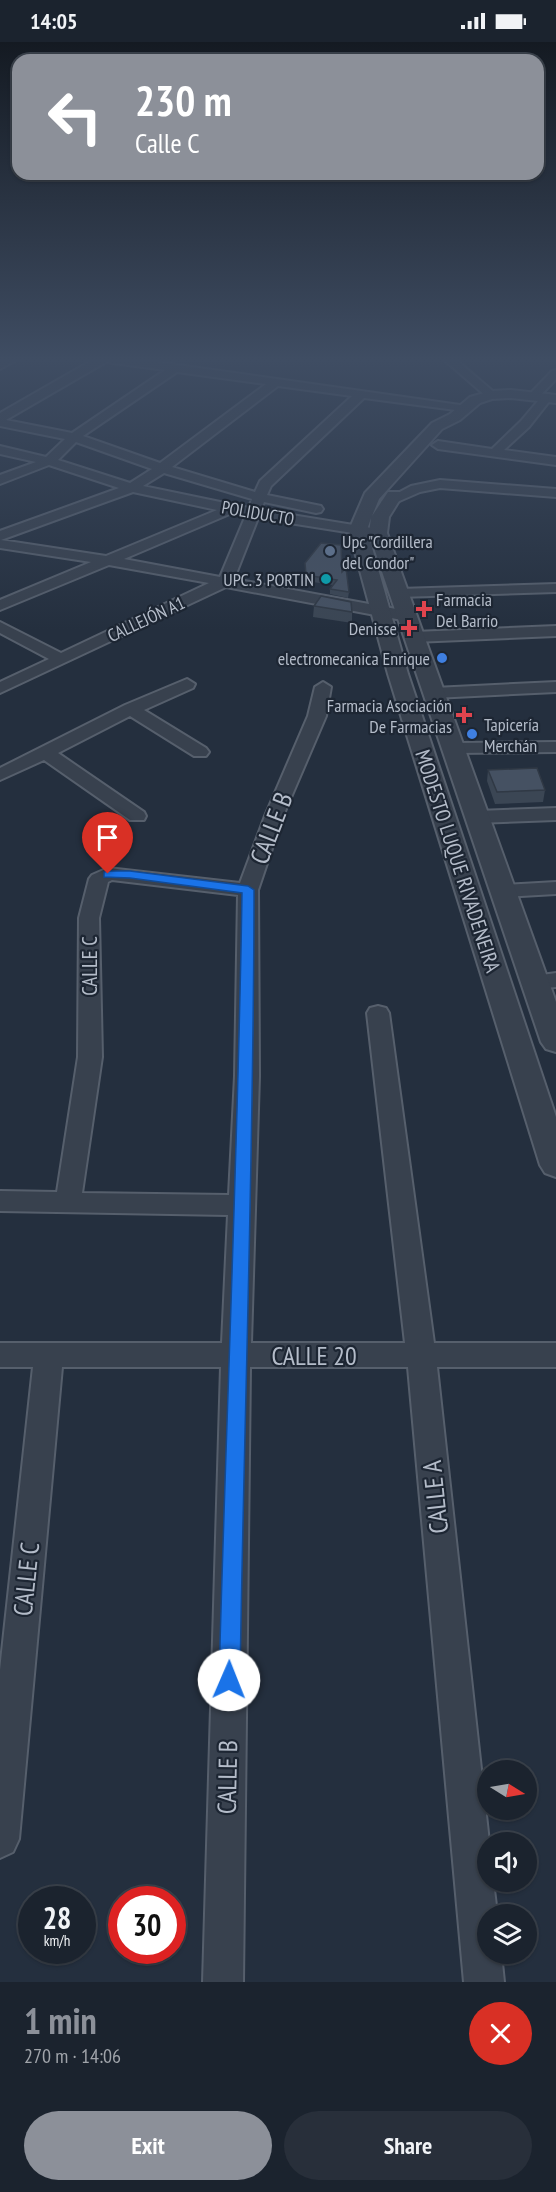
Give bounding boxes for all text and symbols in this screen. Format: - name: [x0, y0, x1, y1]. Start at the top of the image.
- text: 14:05: [30, 7, 78, 35]
- text: 230 m: [135, 73, 232, 128]
- icon: left: [36, 78, 114, 156]
- text: Calle C: [135, 126, 200, 160]
- street label: POLIDUCTO: [220, 495, 296, 531]
- place label: Upc "Cordillera del Condor": [342, 530, 433, 574]
- marker: Upc "Cordillera del Condor": [323, 544, 337, 558]
- place label: UPC. 3 PORTIN: [223, 568, 314, 591]
- marker: UPC. 3 PORTIN: [319, 572, 333, 586]
- place label: Farmacia Del Barrio: [436, 588, 498, 632]
- street label: CALLEJÓN A1: [104, 591, 188, 647]
- marker: Farmacia Del Barrio: [417, 602, 431, 616]
- place label: Denisse: [349, 617, 397, 640]
- marker: Denisse: [402, 621, 416, 635]
- place label: electromecanica Enrique: [278, 647, 430, 670]
- marker: electromecanica Enrique: [435, 651, 449, 665]
- place label: Farmacia Asociación De Farmacias: [327, 694, 452, 738]
- marker: Farmacia Asociación De Farmacias: [457, 708, 471, 722]
- place label: Tapicería Merchán: [484, 713, 539, 757]
- marker: Tapicería Merchán: [465, 727, 479, 741]
- street label: MODESTO LUQUE RIVADENEIRA: [409, 746, 507, 976]
- street label: CALLE B: [242, 788, 300, 868]
- pin: [82, 812, 133, 874]
- icon: arrive: [91, 821, 124, 854]
- street label: CALLE C: [76, 936, 103, 996]
- street label: CALLE 20: [271, 1339, 357, 1372]
- street label: CALLE A: [415, 1458, 455, 1535]
- street label: CALLE C: [6, 1541, 46, 1617]
- position arrow: [197, 1648, 261, 1712]
- street label: CALLE B: [210, 1740, 244, 1814]
- north arrow: [477, 1760, 537, 1820]
- map controls: [477, 1760, 537, 1964]
- button: sound: [477, 1832, 537, 1892]
- speed limit sign: 30: [108, 1886, 186, 1964]
- text: 28: [43, 1898, 71, 1937]
- button: layers: [477, 1904, 537, 1964]
- text: km/h: [44, 1931, 70, 1950]
- text: 1 min: [24, 1997, 97, 2044]
- button: close: [469, 2002, 532, 2065]
- text: 270 m · 14:06: [24, 2043, 121, 2069]
- button: Exit: [24, 2111, 272, 2180]
- button: Share: [284, 2111, 532, 2180]

